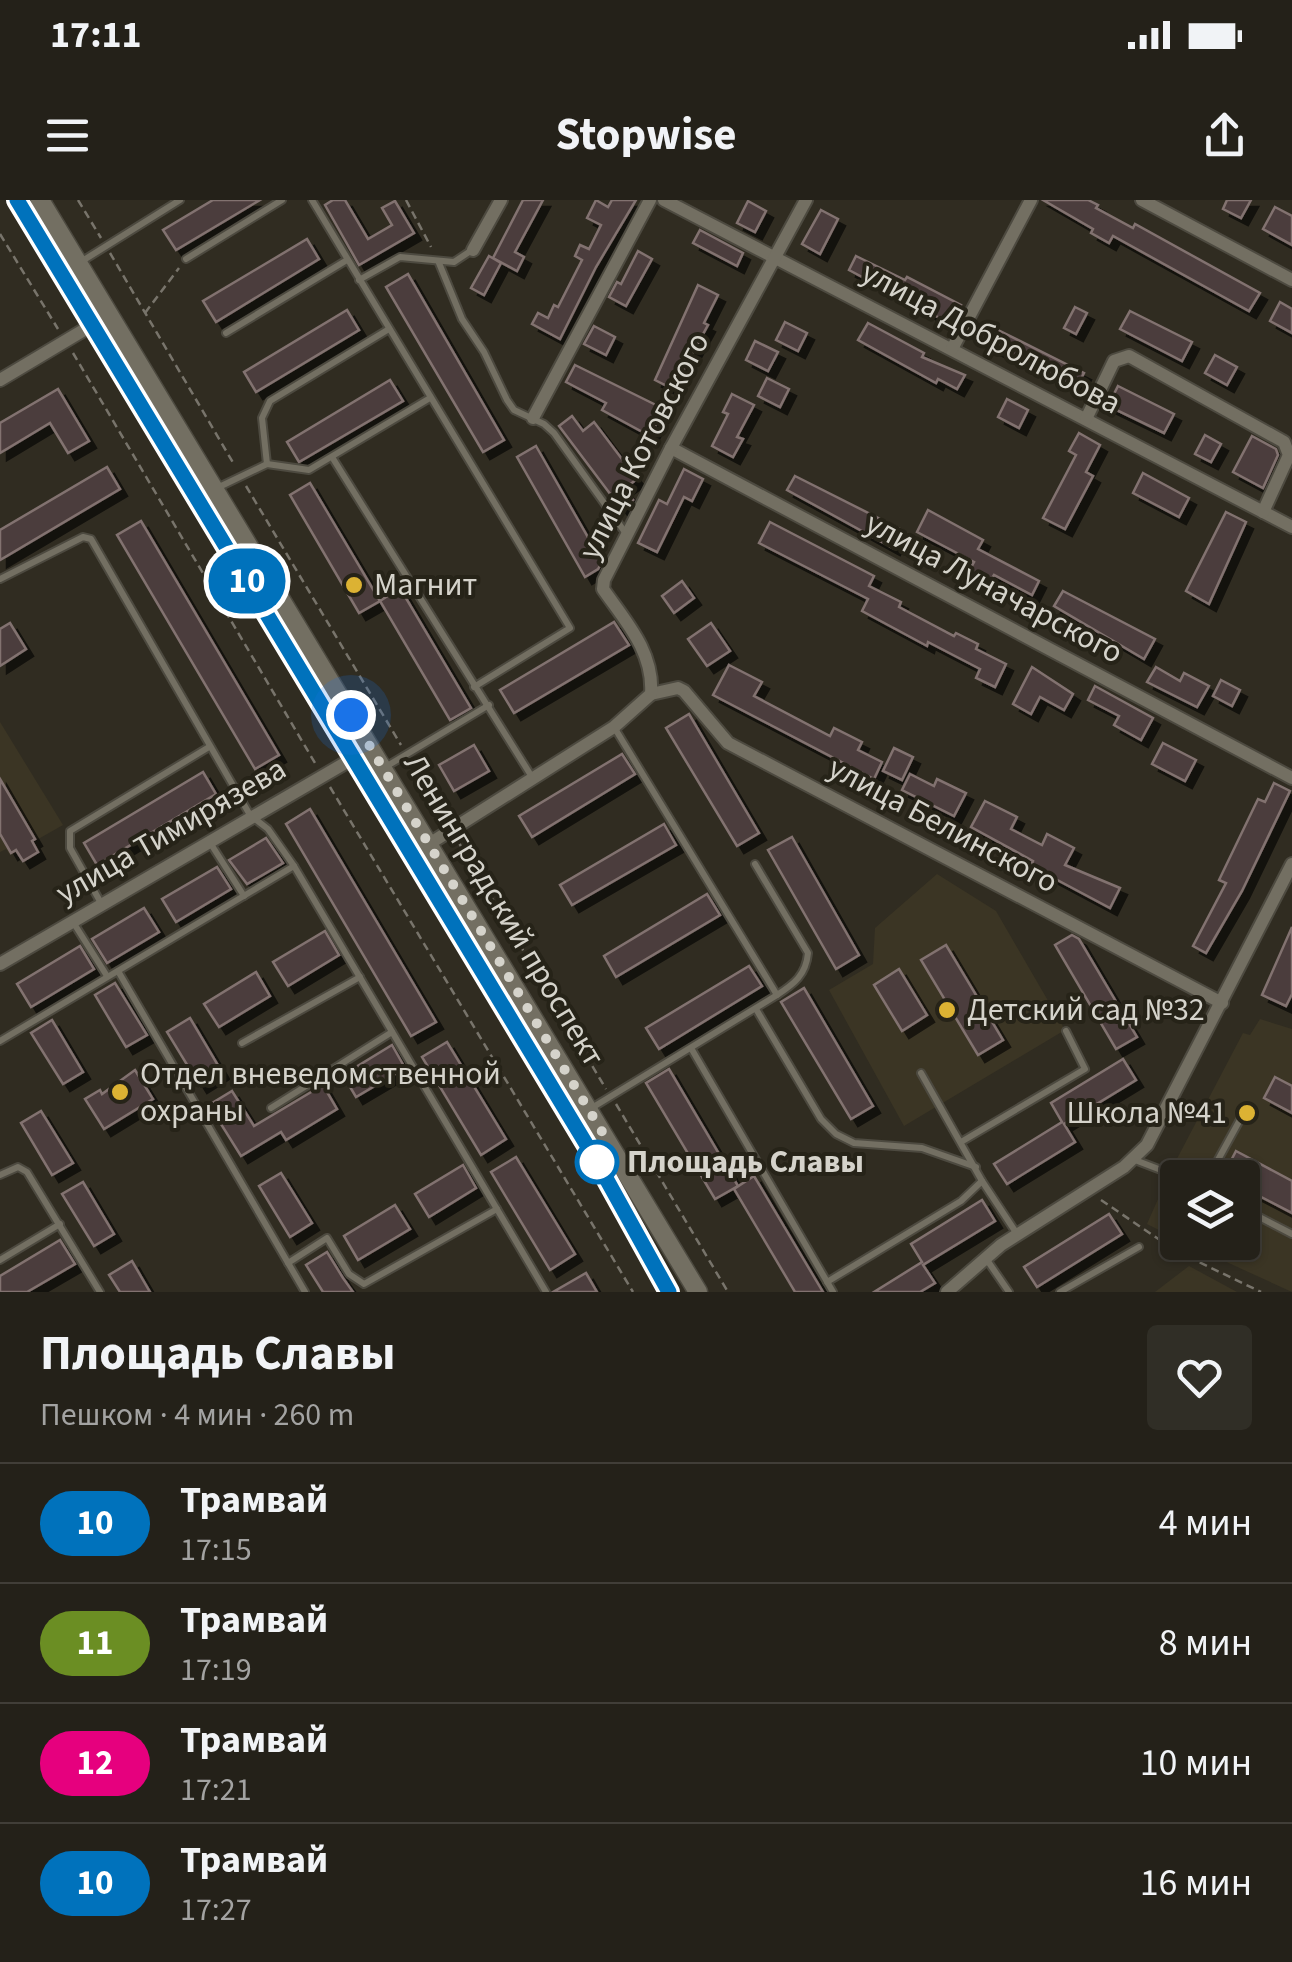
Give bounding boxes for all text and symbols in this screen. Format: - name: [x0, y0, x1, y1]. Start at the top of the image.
- text: 17:11: [50, 8, 142, 62]
- text: Stopwise: [555, 103, 737, 167]
- icon: menu: [40, 108, 95, 163]
- icon: share: [1197, 108, 1252, 163]
- street label: улица Добролюбова: [853, 250, 1129, 426]
- street label: улица Котовского: [567, 324, 721, 568]
- street label: улица Луначарского: [857, 501, 1131, 675]
- line badge: 10: [202, 548, 292, 614]
- text: 10: [229, 556, 265, 606]
- place label: Магнит: [374, 562, 477, 608]
- marker: Магнит: [343, 574, 365, 596]
- your location: [326, 690, 376, 740]
- street label: Ленинградский проспект: [392, 745, 616, 1075]
- street label: улица Белинского: [820, 745, 1066, 905]
- street label: улица Тимирязева: [47, 746, 295, 916]
- place label: Детский сад №32: [967, 987, 1205, 1033]
- marker: Детский сад №32: [936, 999, 958, 1021]
- place label: Отдел вневедомственной охраны: [140, 1051, 501, 1134]
- marker: Отдел вневедомственной охраны: [109, 1081, 131, 1103]
- place label: Школа №41: [1066, 1090, 1227, 1136]
- marker: Школа №41: [1236, 1102, 1258, 1124]
- place label: Площадь Славы: [627, 1139, 864, 1185]
- marker: Площадь Славы: [576, 1141, 618, 1183]
- map controls: [1160, 1160, 1260, 1260]
- button: layers: [1160, 1160, 1260, 1260]
- text: Площадь Славы: [40, 1320, 395, 1388]
- button: heart: [1147, 1325, 1252, 1430]
- text: Пешком · 4 мин · 260 m: [40, 1392, 354, 1438]
- text: Трамвай: [180, 1473, 328, 1527]
- text: 4 мин: [1159, 1496, 1252, 1550]
- text: 10: [77, 1498, 113, 1548]
- text: 17:15: [180, 1527, 252, 1573]
- text: Трамвай: [180, 1593, 328, 1647]
- text: 8 мин: [1159, 1616, 1252, 1670]
- text: 11: [77, 1618, 113, 1668]
- text: 17:19: [180, 1647, 252, 1693]
- text: Трамвай: [180, 1713, 328, 1767]
- text: 10 мин: [1140, 1736, 1252, 1790]
- text: 12: [77, 1738, 113, 1788]
- text: 17:21: [180, 1767, 252, 1813]
- text: Трамвай: [180, 1833, 328, 1887]
- text: 16 мин: [1140, 1856, 1252, 1910]
- text: 10: [77, 1858, 113, 1908]
- text: 17:27: [180, 1887, 252, 1933]

